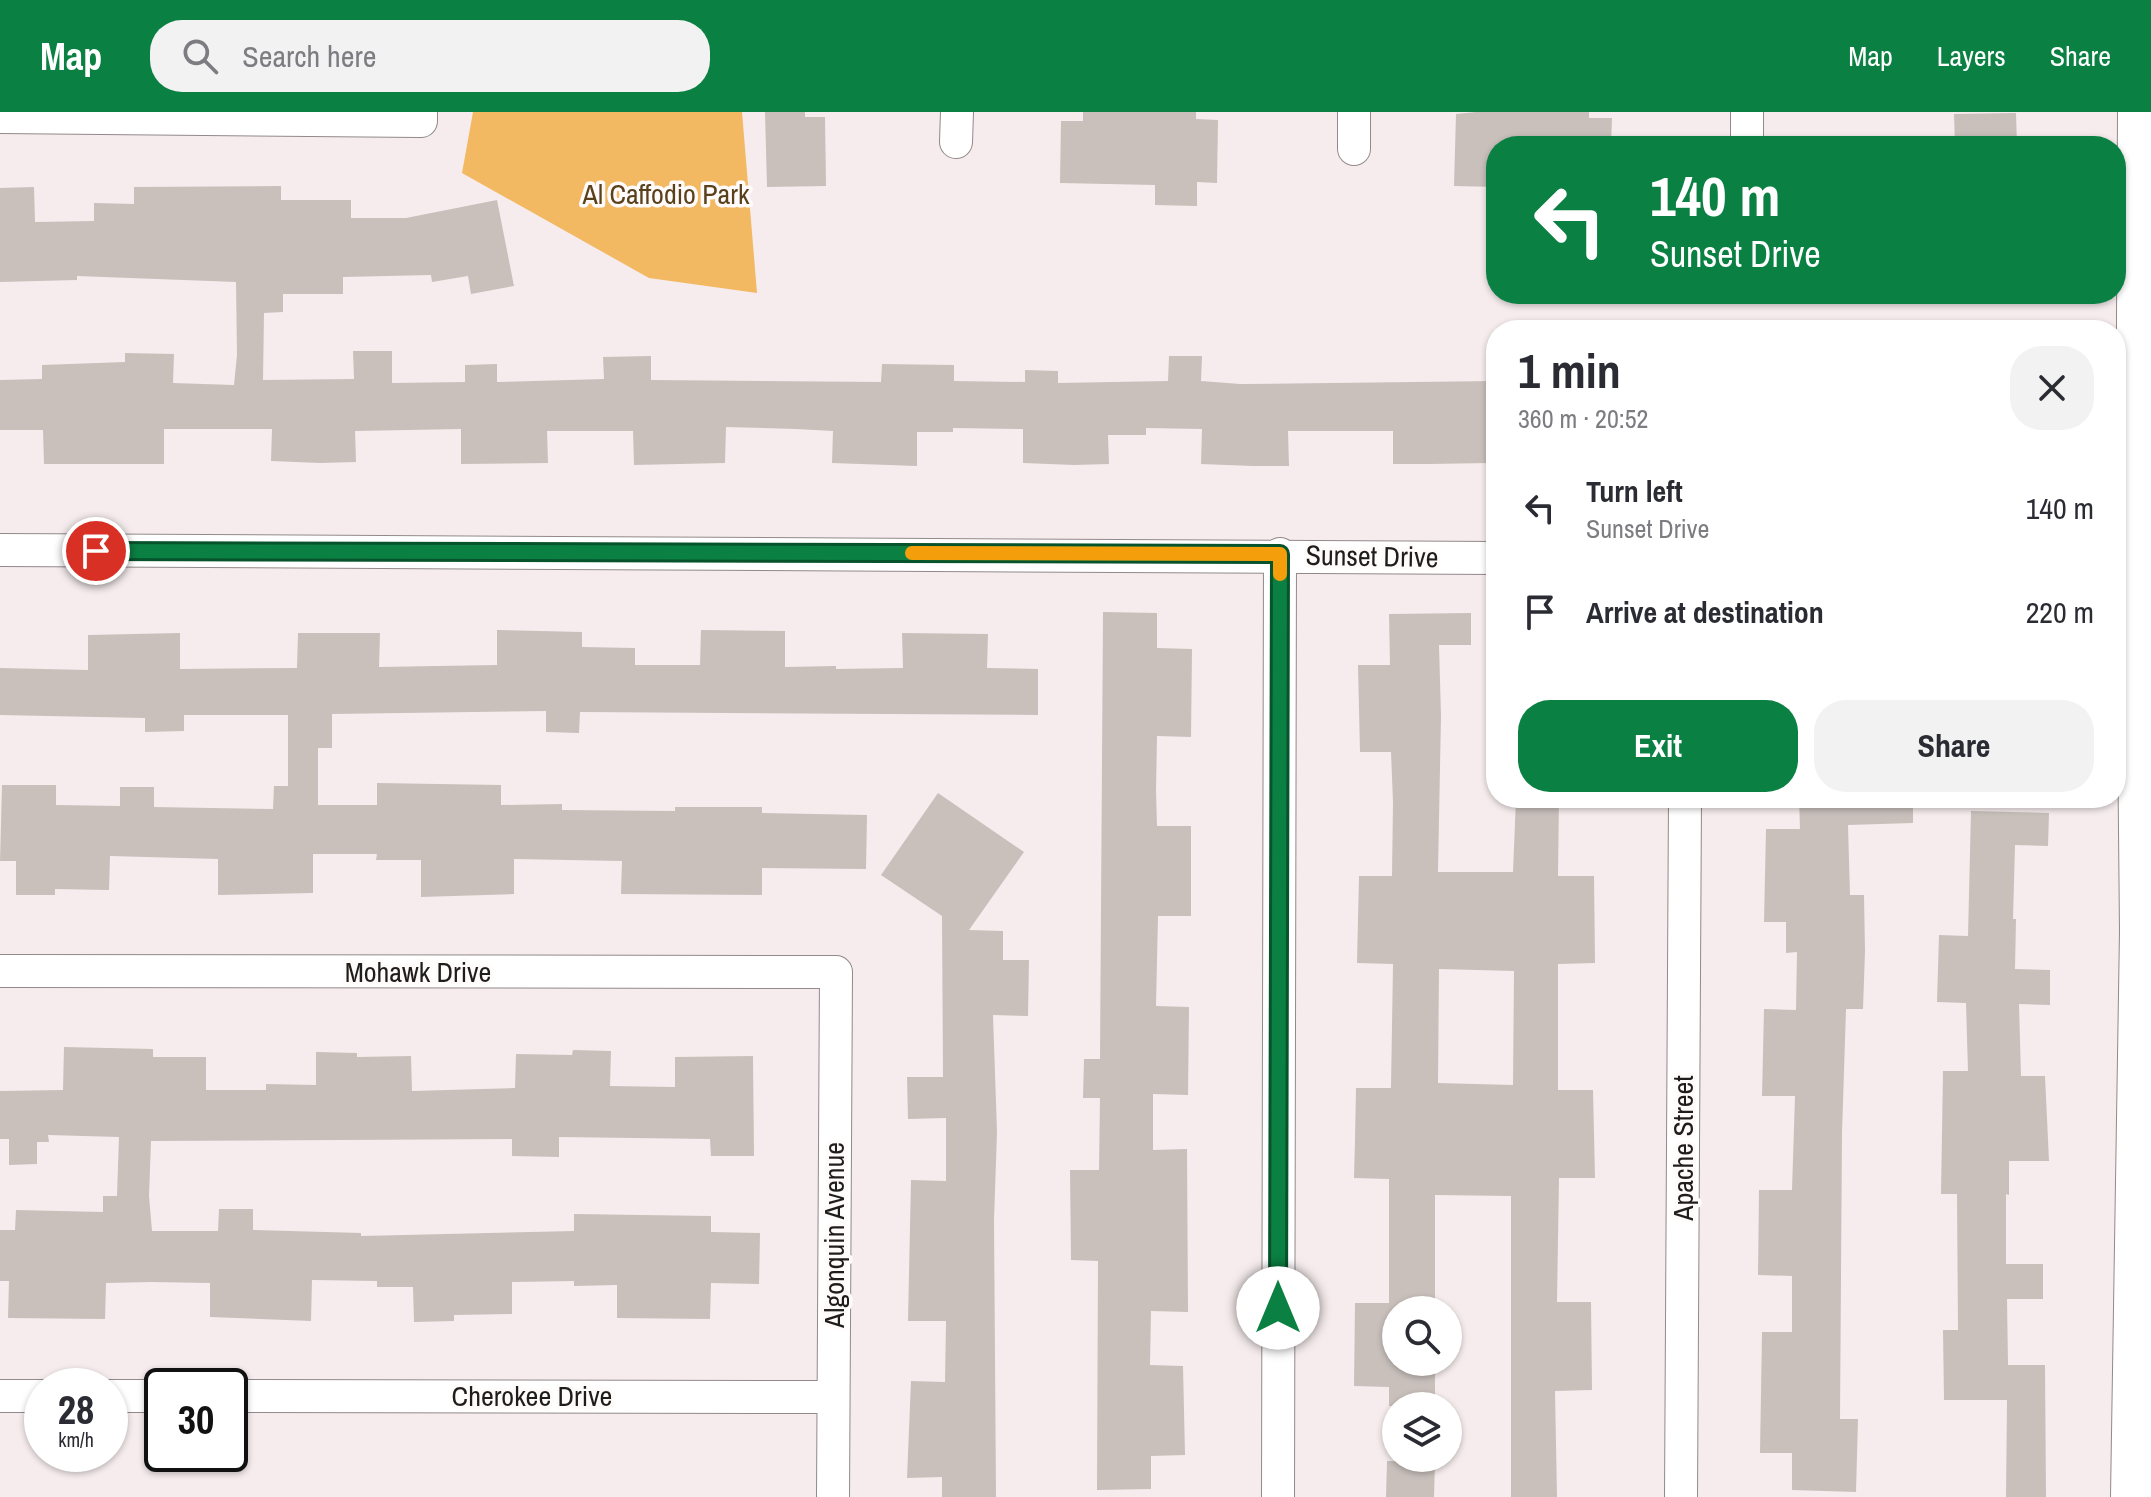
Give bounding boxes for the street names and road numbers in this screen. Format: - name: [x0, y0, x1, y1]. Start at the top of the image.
- street label: Sunset Drive: [1305, 536, 1439, 576]
- street label: Mohawk Drive: [345, 953, 491, 991]
- street label: Apache Street: [1664, 1075, 1702, 1222]
- street label: Algonquin Avenue: [815, 1142, 853, 1329]
- street label: Cherokee Drive: [452, 1377, 612, 1415]

